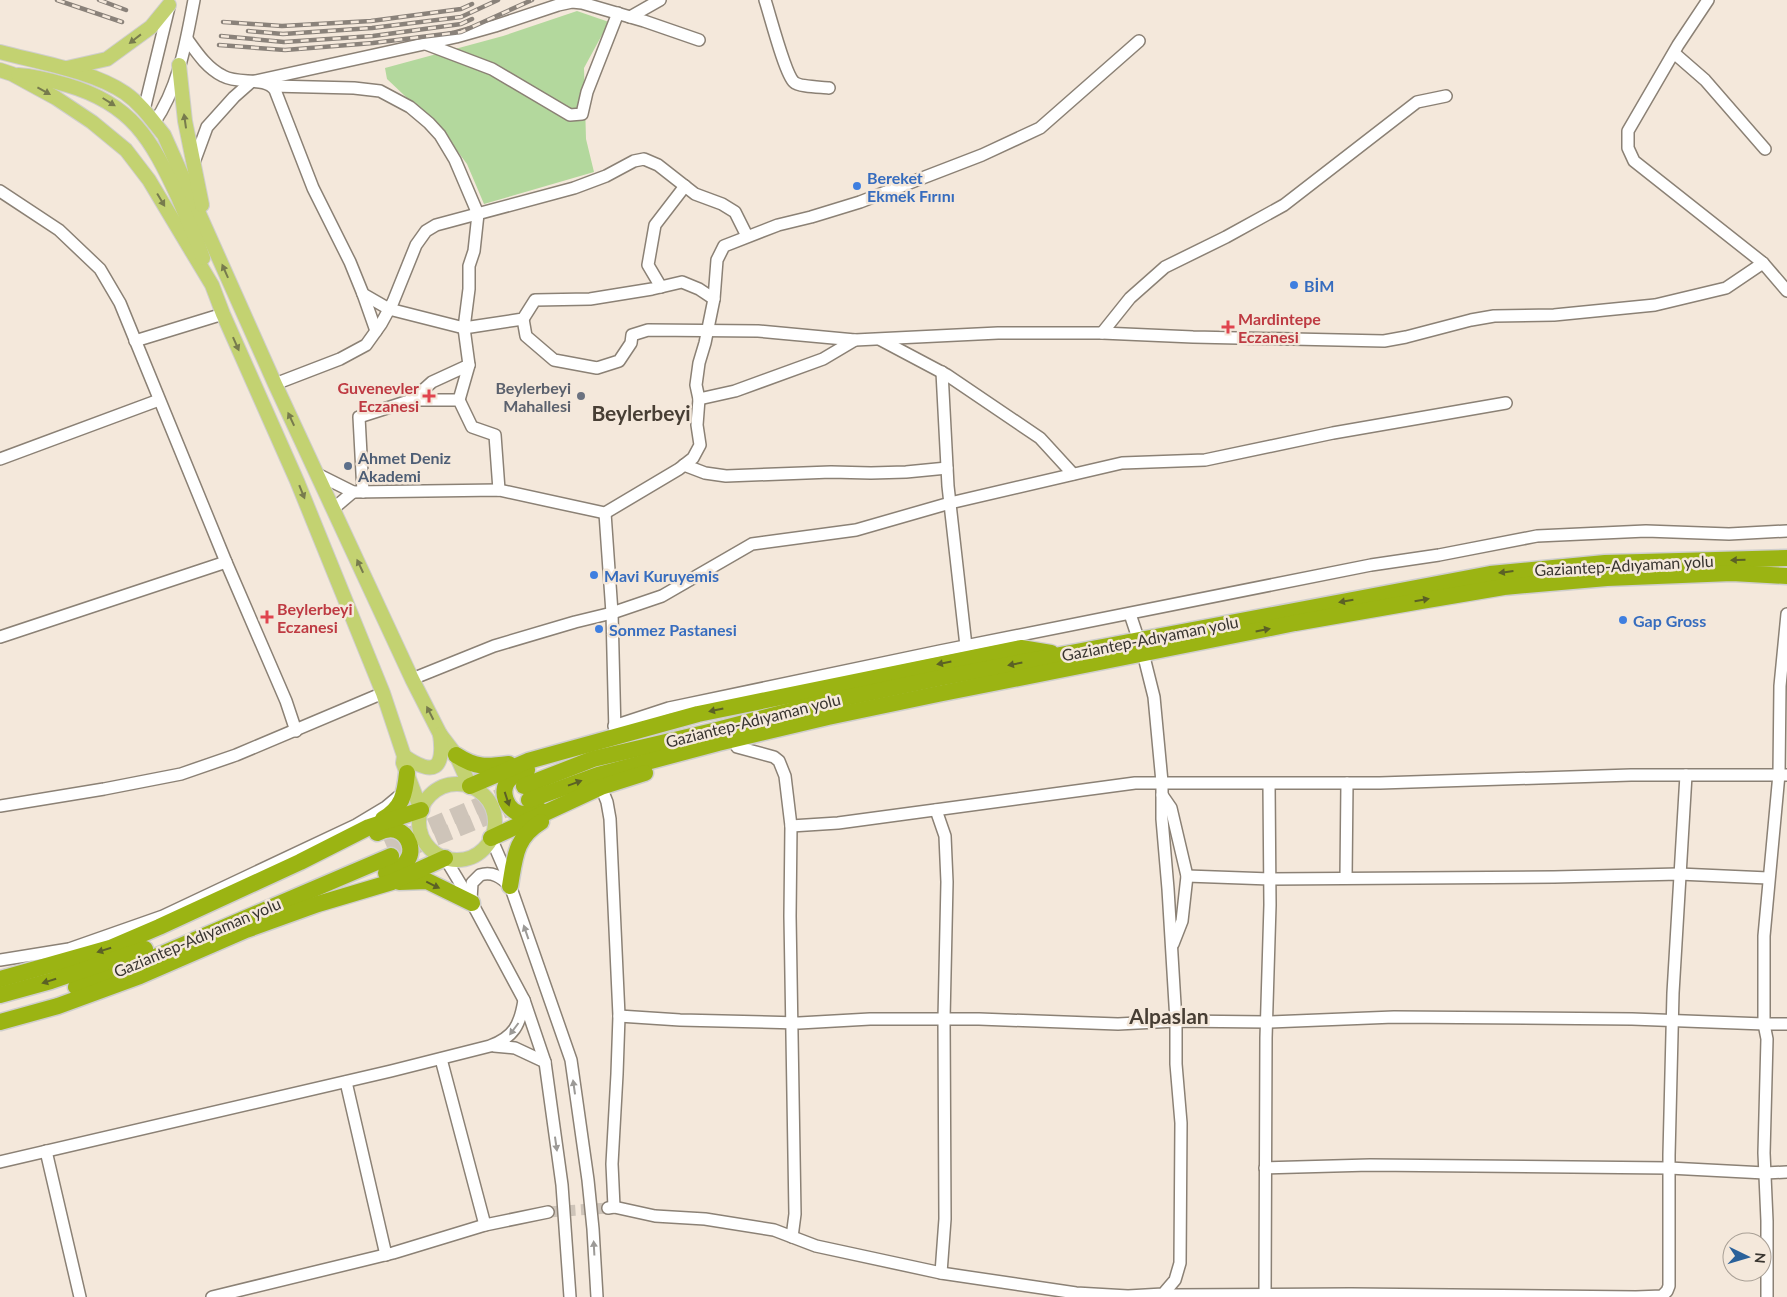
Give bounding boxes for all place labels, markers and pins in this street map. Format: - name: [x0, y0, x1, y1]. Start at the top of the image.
- place label: Bereket Ekmek Fırını: [867, 168, 955, 205]
- marker: Bereket Ekmek Fırını: [851, 180, 863, 192]
- place label: BİM: [1304, 276, 1334, 295]
- marker: BİM: [1288, 279, 1300, 291]
- place label: Mardintepe Eczanesi: [1238, 309, 1321, 346]
- marker: Mardintepe Eczanesi: [1222, 321, 1234, 333]
- place label: Guvenevler Eczanesi: [337, 378, 419, 415]
- place label: Beylerbeyi Mahallesi: [495, 378, 571, 415]
- marker: Guvenevler Eczanesi: [423, 390, 435, 402]
- marker: Beylerbeyi Mahallesi: [575, 390, 587, 402]
- place label: Ahmet Deniz Akademi: [357, 448, 451, 485]
- marker: Ahmet Deniz Akademi: [342, 460, 354, 472]
- place label: Mavi Kuruyemis: [604, 566, 719, 585]
- marker: Mavi Kuruyemis: [588, 569, 600, 581]
- place label: Beylerbeyi Eczanesi: [277, 599, 353, 636]
- marker: Beylerbeyi Eczanesi: [261, 611, 273, 623]
- place label: Gap Gross: [1633, 611, 1706, 630]
- marker: Gap Gross: [1617, 614, 1629, 626]
- place label: Sonmez Pastanesi: [609, 620, 737, 639]
- marker: Sonmez Pastanesi: [593, 623, 605, 635]

